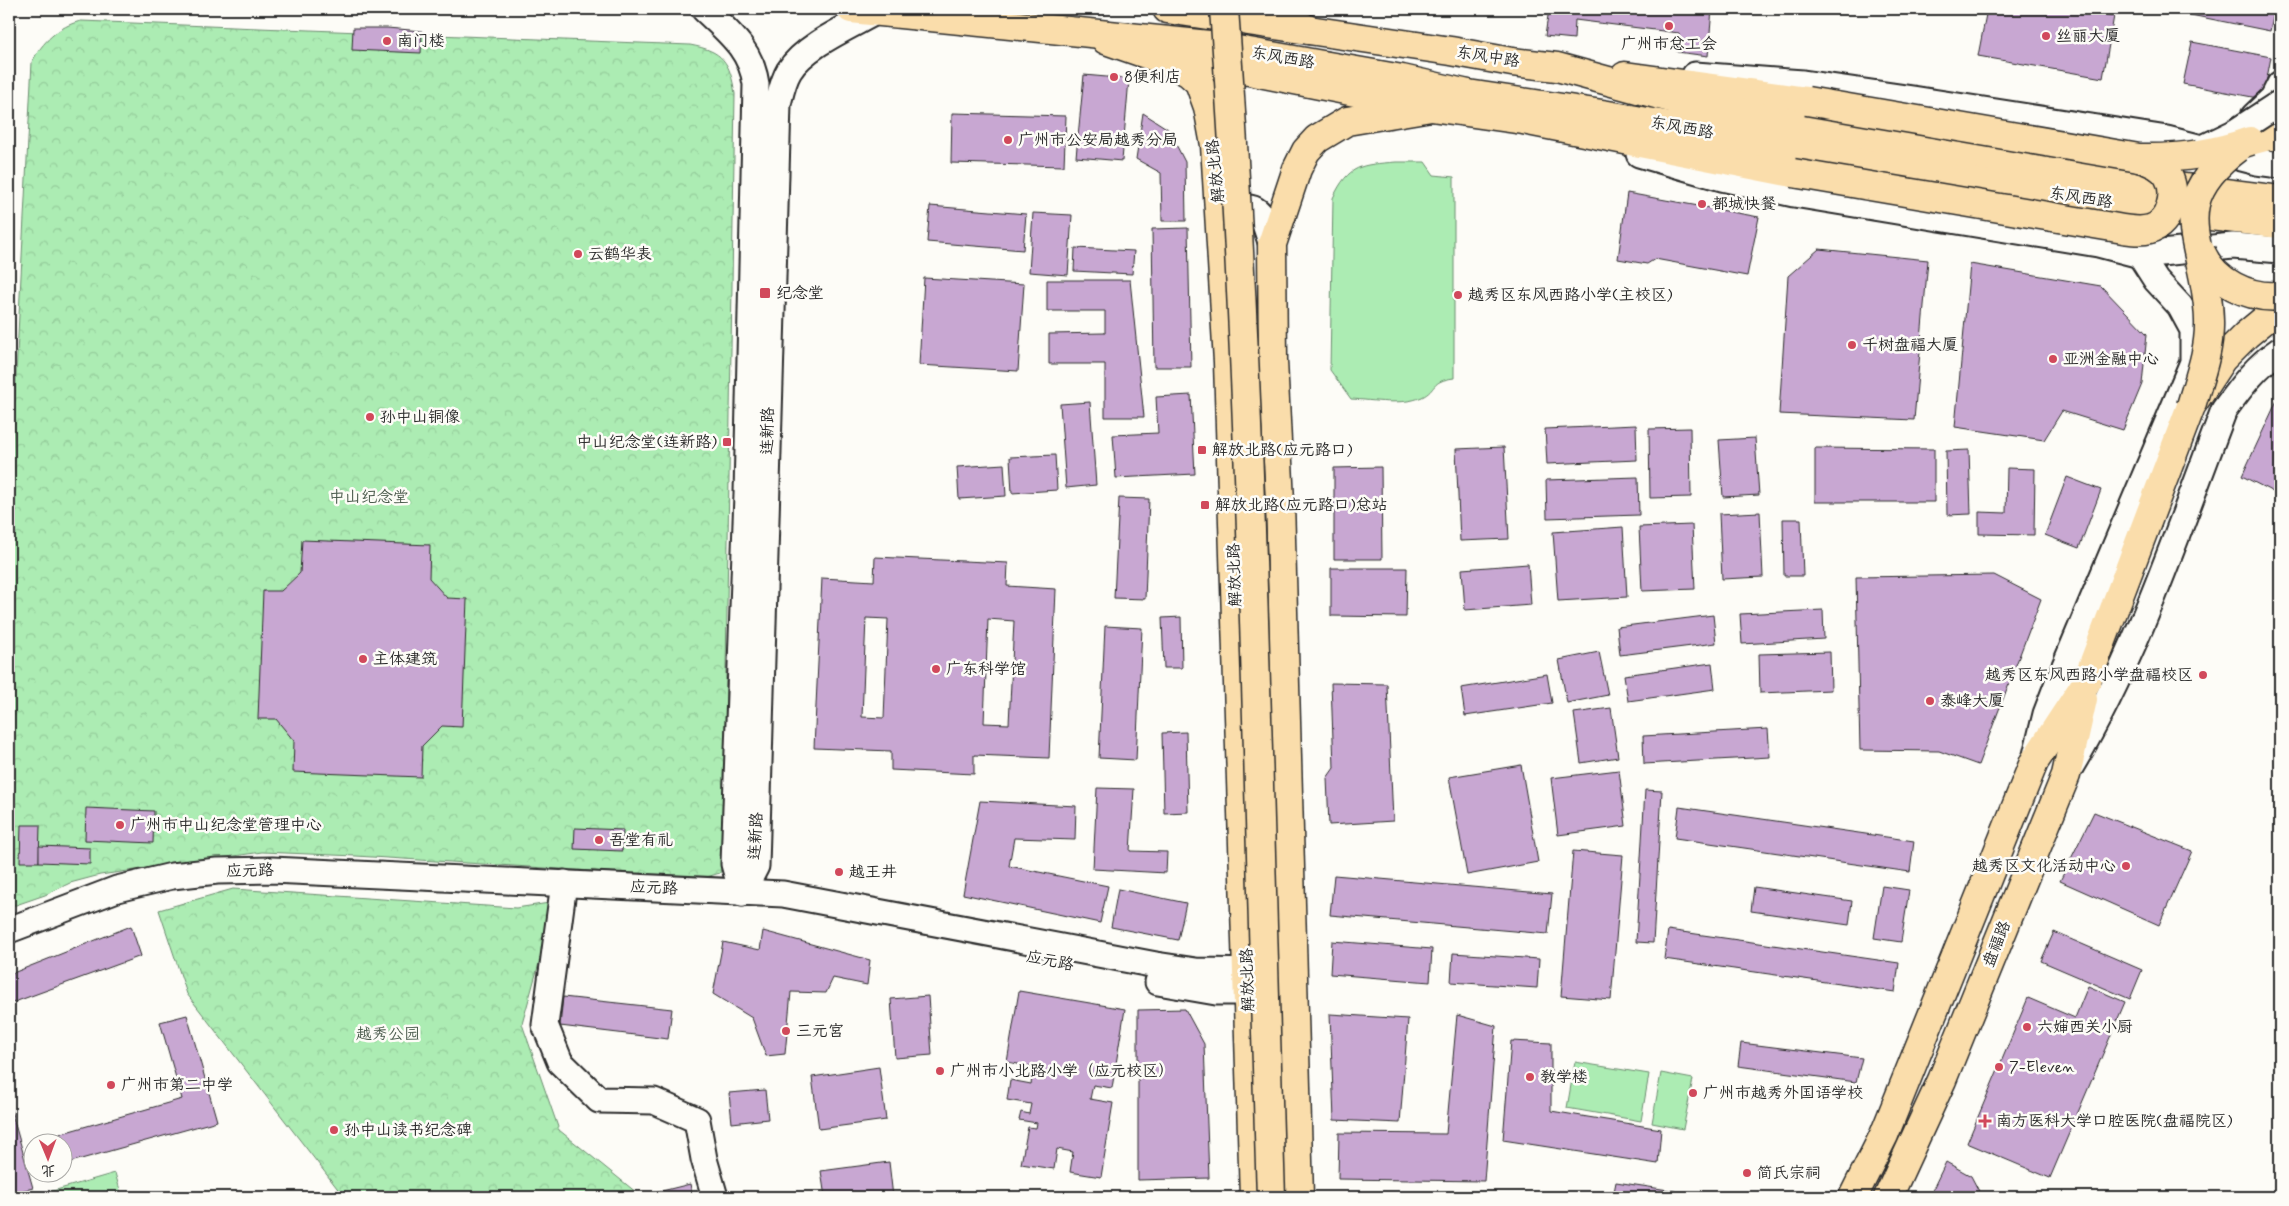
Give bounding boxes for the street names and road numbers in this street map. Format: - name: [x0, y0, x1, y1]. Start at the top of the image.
- street label: 东风西路: [1250, 42, 1316, 74]
- street label: 东风中路: [1455, 42, 1521, 72]
- street label: 东风西路: [1649, 112, 1715, 144]
- street label: 解放北路: [1202, 138, 1230, 204]
- street label: 东风西路: [2048, 183, 2114, 213]
- street label: 连新路: [757, 407, 779, 455]
- street label: 解放北路: [1223, 543, 1247, 607]
- street label: 连新路: [744, 811, 768, 861]
- street label: 应元路: [226, 860, 274, 882]
- street label: 应元路: [629, 876, 679, 900]
- street label: 盘福路: [1978, 918, 2016, 970]
- street label: 应元路: [1024, 946, 1076, 976]
- street label: 解放北路: [1236, 948, 1260, 1012]

